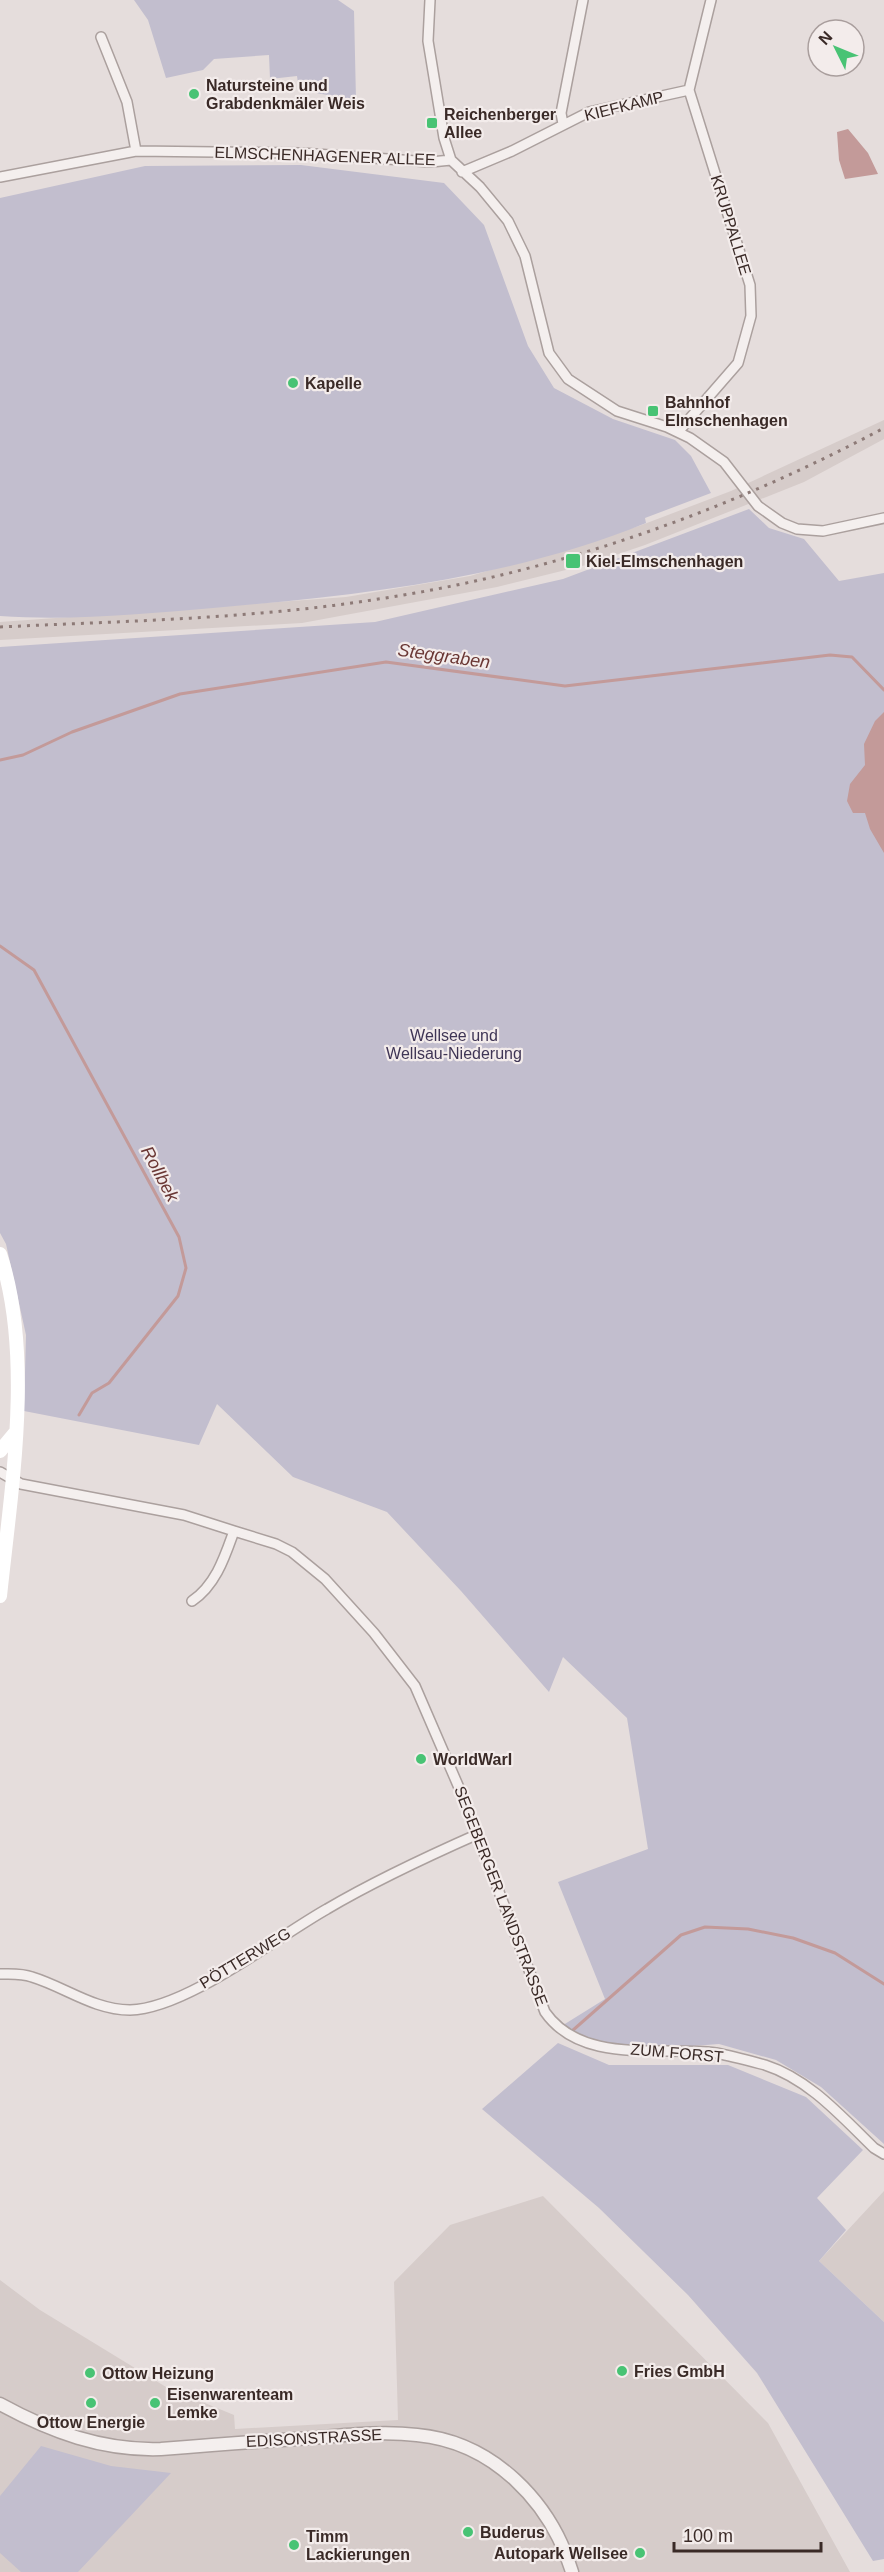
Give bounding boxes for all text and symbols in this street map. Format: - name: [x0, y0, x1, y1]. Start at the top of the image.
- north arrow: [806, 18, 866, 78]
- text: N: [815, 28, 836, 48]
- place label: Natursteine und Grabdenkmäler Weis: [206, 77, 365, 112]
- marker: Natursteine und Grabdenkmäler Weis: [187, 87, 201, 101]
- street label: KIEFKAMP: [583, 88, 665, 124]
- place label: Reichenberger Allee: [444, 106, 556, 141]
- marker: Reichenberger Allee: [425, 116, 439, 130]
- street label: ELMSCHENHAGENER ALLEE: [214, 144, 436, 168]
- street label: KRUPPALLEE: [708, 173, 754, 277]
- place label: Kapelle: [305, 375, 362, 392]
- marker: Kapelle: [286, 376, 300, 390]
- place label: Bahnhof Elmschenhagen: [665, 394, 788, 429]
- marker: Bahnhof Elmschenhagen: [646, 404, 660, 418]
- marker: Kiel-Elmschenhagen: [564, 552, 582, 570]
- place label: Kiel-Elmschenhagen: [586, 553, 743, 570]
- water label: Steggraben: [397, 640, 491, 672]
- park label: Wellsee und Wellsau-Niederung: [386, 1027, 522, 1062]
- water label: Rollbek: [137, 1143, 183, 1206]
- place label: WorldWarI: [433, 1751, 512, 1768]
- marker: WorldWarI: [414, 1752, 428, 1766]
- street label: SEGEBERGER LANDSTRASSE: [451, 1784, 551, 2008]
- street label: PÖTTERWEG: [197, 1924, 293, 1992]
- street label: ZUM FORST: [630, 2040, 724, 2066]
- place label: Fries GmbH: [634, 2363, 725, 2380]
- marker: Fries GmbH: [615, 2364, 629, 2378]
- place label: Ottow Heizung: [102, 2365, 214, 2382]
- marker: Ottow Heizung: [83, 2366, 97, 2380]
- place label: Eisenwarenteam Lemke: [167, 2386, 293, 2421]
- marker: Ottow Energie: [84, 2396, 98, 2410]
- marker: Eisenwarenteam Lemke: [148, 2396, 162, 2410]
- place label: Ottow Energie: [37, 2414, 145, 2431]
- street label: EDISONSTRASSE: [246, 2426, 382, 2450]
- scale bar: [674, 2515, 821, 2553]
- place label: Buderus: [480, 2524, 545, 2541]
- marker: Buderus: [461, 2525, 475, 2539]
- text: 100 m: [683, 2526, 733, 2546]
- place label: Timm Lackierungen: [306, 2528, 410, 2563]
- marker: Timm Lackierungen: [287, 2538, 301, 2552]
- place label: Autopark Wellsee: [494, 2545, 628, 2562]
- marker: Autopark Wellsee: [633, 2546, 647, 2560]

